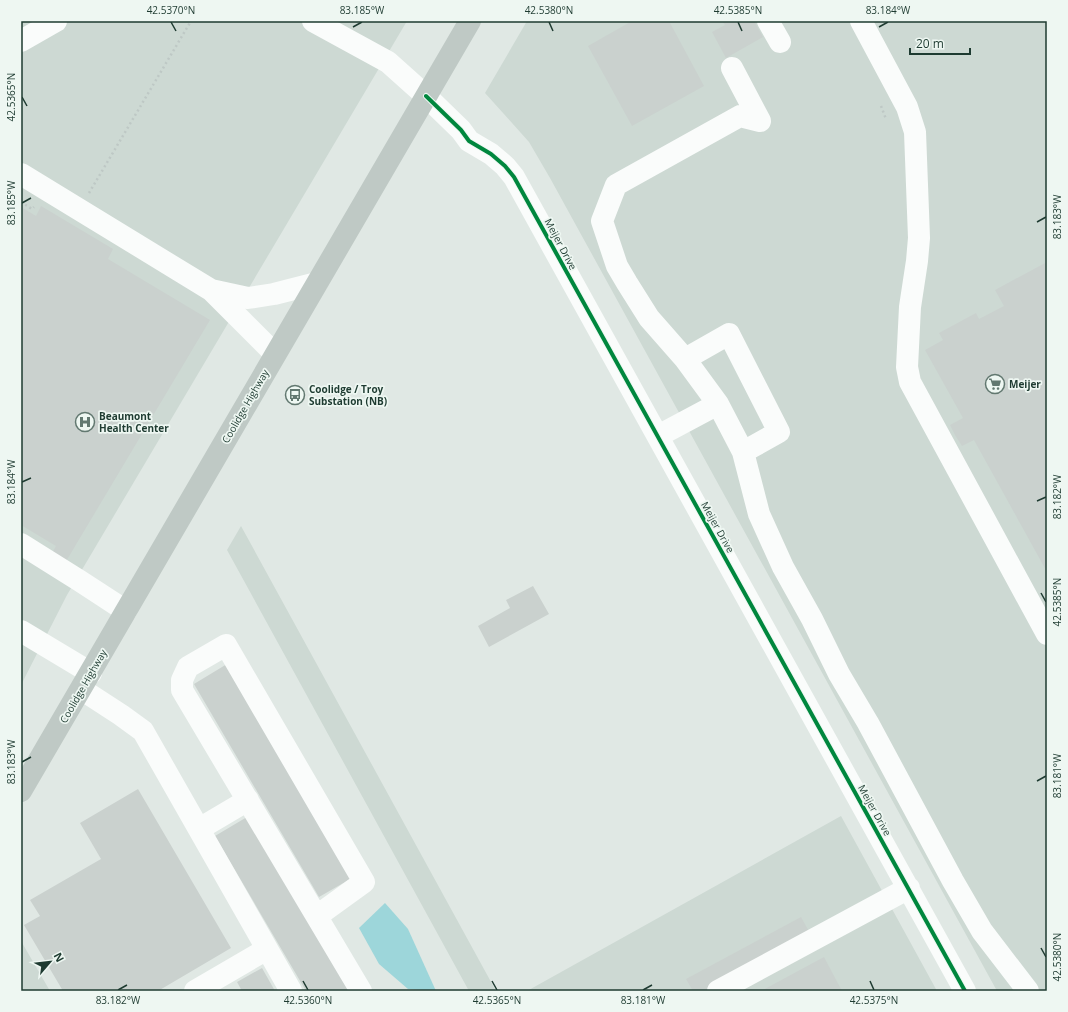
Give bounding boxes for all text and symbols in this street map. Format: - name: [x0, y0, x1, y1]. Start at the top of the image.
- text: 42.5370°N: [147, 3, 195, 17]
- text: 83.185°W: [340, 3, 385, 17]
- text: 42.5380°N: [525, 3, 573, 17]
- text: 42.5385°N: [714, 3, 762, 17]
- text: 83.184°W: [866, 3, 911, 17]
- scale bar: [910, 30, 970, 56]
- text: 20 m: [916, 35, 944, 52]
- text: 42.5365°N: [4, 73, 18, 121]
- text: 83.185°W: [4, 180, 18, 225]
- text: 83.183°W: [1050, 194, 1064, 239]
- street label: Meijer Drive: [542, 216, 581, 273]
- street label: Coolidge Highway: [218, 366, 272, 445]
- supermarket icon: Meijer: [984, 373, 1006, 395]
- place label: Meijer: [1009, 377, 1041, 391]
- place label: Coolidge / Troy Substation (NB): [309, 382, 387, 408]
- bus stop icon: Coolidge / Troy Substation (NB): [284, 384, 306, 406]
- place label: Beaumont Health Center: [99, 409, 169, 435]
- hospital icon: Beaumont Health Center: [74, 411, 96, 433]
- text: 83.184°W: [4, 459, 18, 504]
- text: 83.182°W: [1050, 474, 1064, 519]
- street label: Meijer Drive: [698, 499, 738, 555]
- text: 42.5385°N: [1050, 578, 1064, 626]
- street label: Coolidge Highway: [56, 646, 110, 725]
- text: 83.183°W: [4, 739, 18, 784]
- text: 83.181°W: [1050, 753, 1064, 798]
- street label: Meijer Drive: [855, 782, 895, 838]
- text: 42.5380°N: [1050, 933, 1064, 981]
- north arrow: [30, 942, 70, 982]
- text: N: [51, 950, 68, 965]
- text: 83.182°W: [96, 993, 141, 1007]
- text: 42.5360°N: [284, 993, 332, 1007]
- text: 42.5365°N: [473, 993, 521, 1007]
- text: 83.181°W: [621, 993, 666, 1007]
- text: 42.5375°N: [850, 993, 898, 1007]

